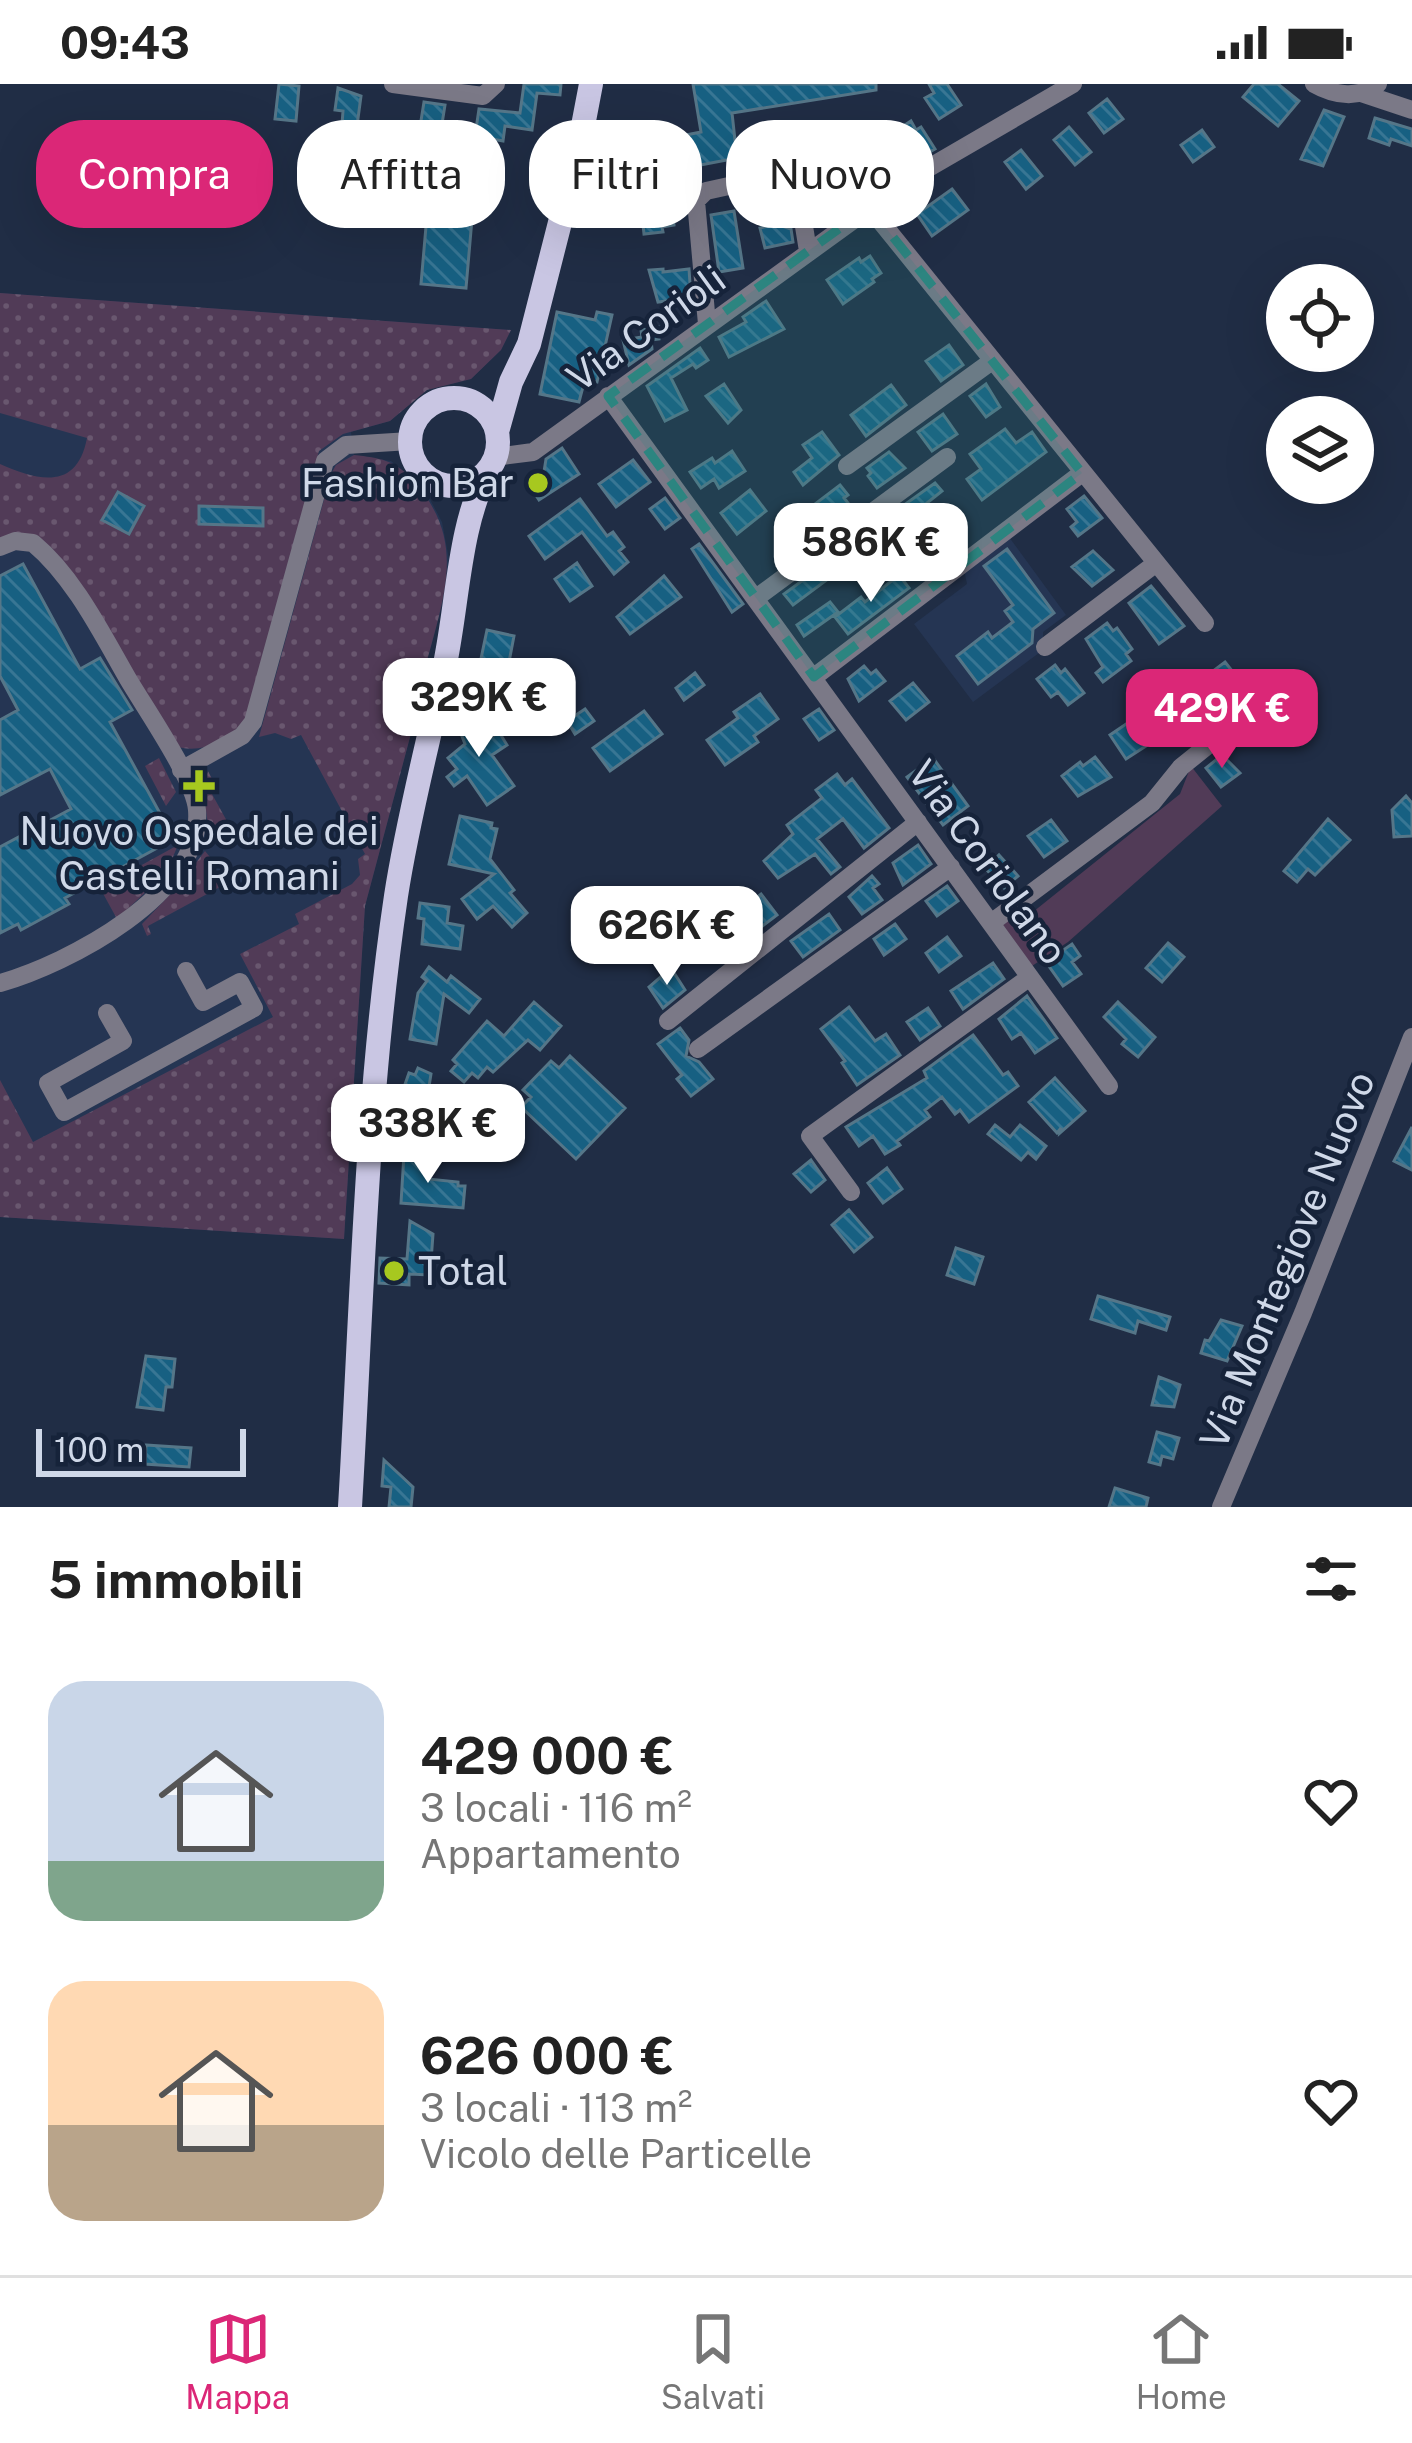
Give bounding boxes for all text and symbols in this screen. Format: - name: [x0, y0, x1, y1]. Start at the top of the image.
- text: 09:43: [60, 16, 190, 69]
- chip: Compra: [36, 120, 273, 228]
- chip: Affitta: [297, 120, 505, 228]
- chip: Filtri: [529, 120, 702, 228]
- chip: Nuovo: [726, 120, 934, 228]
- street label: Via Corioli: [558, 255, 734, 401]
- map controls: [1266, 264, 1374, 504]
- button: locate: [1266, 264, 1374, 372]
- button: layers: [1266, 396, 1374, 504]
- place label: Fashion Bar: [301, 460, 514, 506]
- marker: Fashion Bar: [525, 470, 551, 496]
- pin: 586K €: [773, 503, 969, 605]
- text: 586K €: [801, 519, 941, 565]
- pin: 329K €: [381, 658, 577, 760]
- pin: 429K €: [1124, 669, 1320, 771]
- text: 329K €: [410, 674, 548, 720]
- text: 429K €: [1153, 685, 1291, 731]
- street label: Via Coriolano: [899, 751, 1077, 973]
- marker: Nuovo Ospedale dei Castelli Romani: [183, 770, 215, 802]
- place label: Nuovo Ospedale dei Castelli Romani: [19, 808, 379, 899]
- pin: 626K €: [569, 886, 765, 988]
- text: 626K €: [598, 902, 736, 948]
- street label: Via Montegiove Nuovo: [1190, 1065, 1384, 1455]
- pin: 338K €: [330, 1084, 526, 1186]
- text: 338K €: [358, 1100, 498, 1146]
- place label: Total: [418, 1248, 508, 1294]
- marker: Total: [381, 1258, 407, 1284]
- scale bar: [36, 1423, 246, 1476]
- text: 100 m: [54, 1431, 144, 1469]
- icon: filters: [1298, 1546, 1364, 1612]
- text: 5 immobili: [48, 1550, 303, 1609]
- text: 429 000 €: [420, 1726, 674, 1785]
- icon: home: [144, 1729, 288, 1873]
- icon: heart: [1298, 1768, 1364, 1834]
- text: 3 locali · 116 m²: [420, 1785, 692, 1831]
- text: Appartamento: [420, 1831, 681, 1877]
- text: 626 000 €: [420, 2026, 674, 2085]
- icon: home: [144, 2029, 288, 2173]
- icon: heart: [1298, 2068, 1364, 2134]
- text: 3 locali · 113 m²: [420, 2085, 692, 2131]
- text: Vicolo delle Particelle: [420, 2131, 812, 2177]
- tab: Mappa: [185, 2306, 290, 2416]
- tab: Salvati: [661, 2306, 765, 2416]
- tab: Home: [1136, 2306, 1227, 2416]

